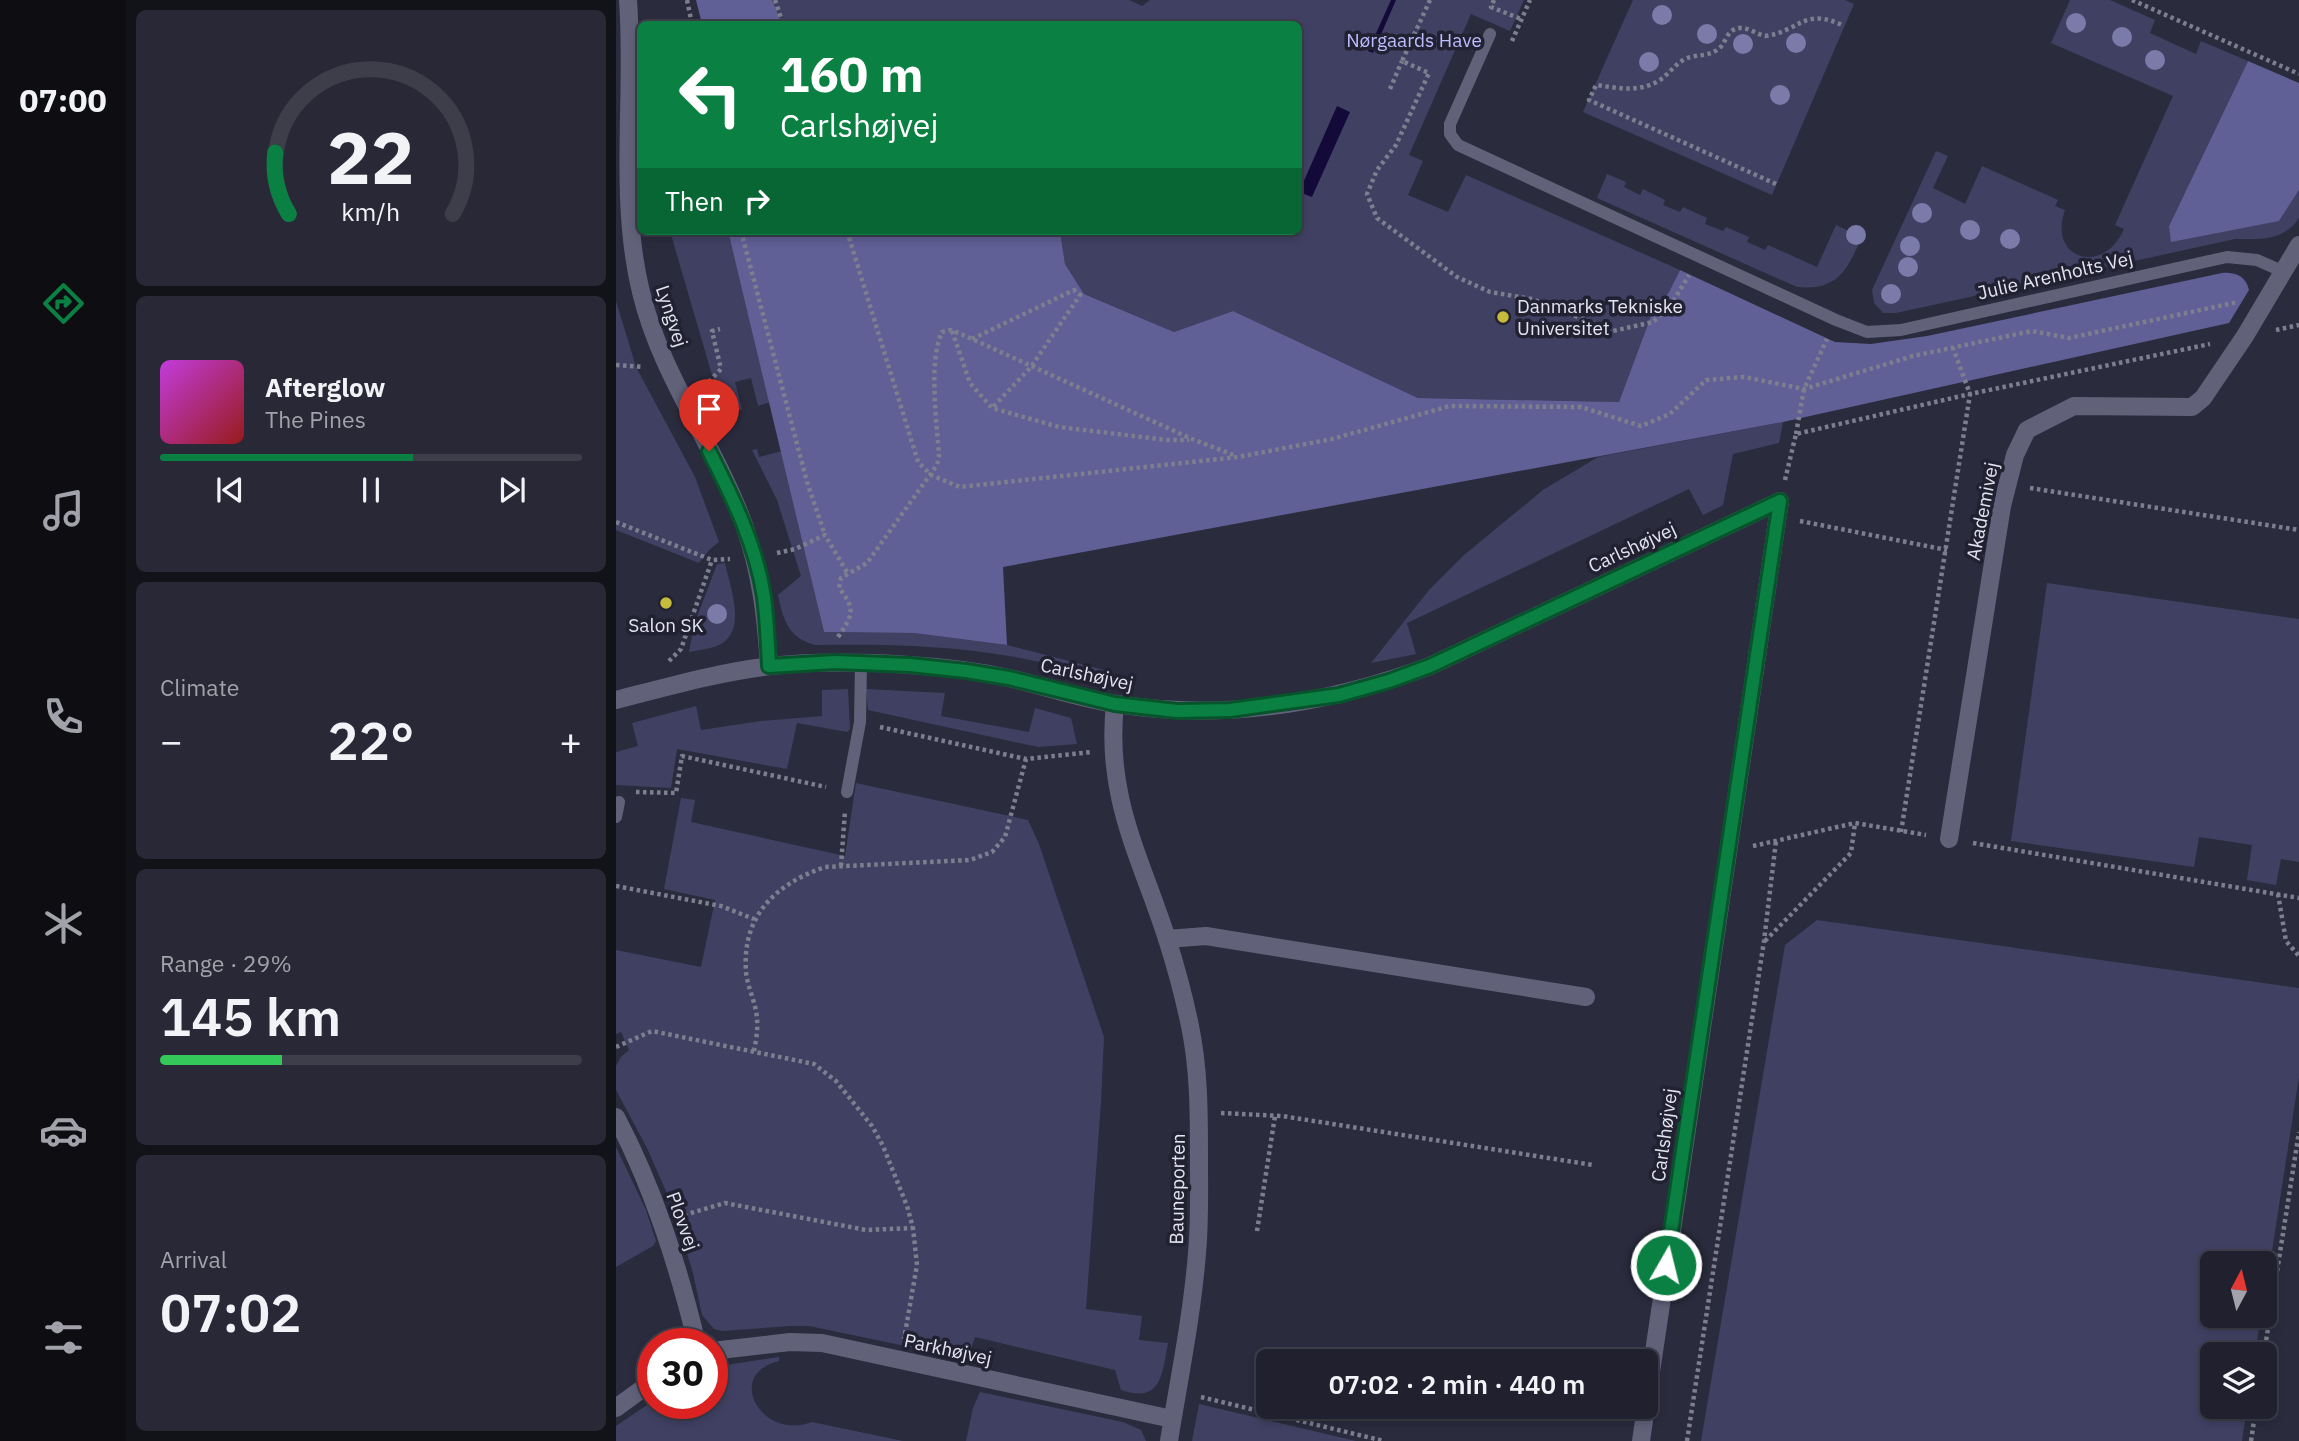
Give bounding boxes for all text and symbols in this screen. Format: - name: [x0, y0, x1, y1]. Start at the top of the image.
- park label: Nørgaards Have: [1346, 28, 1482, 52]
- text: 160 m: [780, 42, 924, 105]
- icon: left: [665, 49, 756, 140]
- text: 07:00: [19, 79, 107, 121]
- text: Carlshøjvej: [780, 104, 938, 146]
- text: 22: [327, 109, 415, 204]
- icon: right: [738, 182, 776, 220]
- text: Then: [665, 184, 724, 218]
- text: km/h: [342, 195, 400, 228]
- street label: Julie Arenholts Vej: [1975, 245, 2135, 305]
- icon: directions: [39, 279, 88, 328]
- street label: Lyngvej: [651, 282, 693, 350]
- place label: Danmarks Tekniske Universitet: [1517, 294, 1683, 340]
- marker: Danmarks Tekniske Universitet: [1495, 309, 1511, 325]
- text: Afterglow: [265, 370, 385, 404]
- pin: [679, 379, 739, 451]
- icon: arrive: [690, 390, 728, 428]
- text: The Pines: [265, 404, 366, 434]
- street label: Akademivej: [1961, 460, 2003, 562]
- icon: previous: [211, 471, 249, 509]
- icon: pause: [352, 471, 390, 509]
- icon: next: [493, 471, 531, 509]
- icon: music: [39, 486, 88, 535]
- street label: Carlshøjvej: [1584, 516, 1680, 578]
- marker: Salon SK: [658, 595, 674, 611]
- place label: Salon SK: [628, 613, 704, 637]
- street label: Carlshøjvej: [1039, 652, 1135, 696]
- text: Climate: [160, 672, 239, 702]
- icon: phone: [39, 692, 88, 741]
- text: 22°: [328, 707, 414, 774]
- text: −: [160, 716, 183, 765]
- text: +: [559, 716, 582, 765]
- icon: climate: [39, 899, 88, 948]
- text: Range · 29%: [160, 948, 292, 978]
- text: 145 km: [160, 983, 341, 1050]
- street label: Carlshøjvej: [1646, 1087, 1682, 1183]
- icon: car: [39, 1106, 88, 1155]
- street label: Bauneporten: [1164, 1133, 1190, 1245]
- street label: Plovvej: [661, 1188, 705, 1254]
- position arrow: [1629, 1228, 1703, 1302]
- text: Arrival: [160, 1244, 227, 1274]
- north arrow: [2200, 1251, 2277, 1328]
- map controls: [2200, 1251, 2277, 1419]
- text: 07:02: [160, 1279, 301, 1346]
- icon: filters: [39, 1313, 88, 1362]
- speed limit sign: 30: [637, 1328, 728, 1419]
- street label: Parkhøjvej: [902, 1328, 994, 1370]
- button: layers: [2200, 1342, 2277, 1419]
- text: 07:02 · 2 min · 440 m: [1329, 1367, 1585, 1401]

